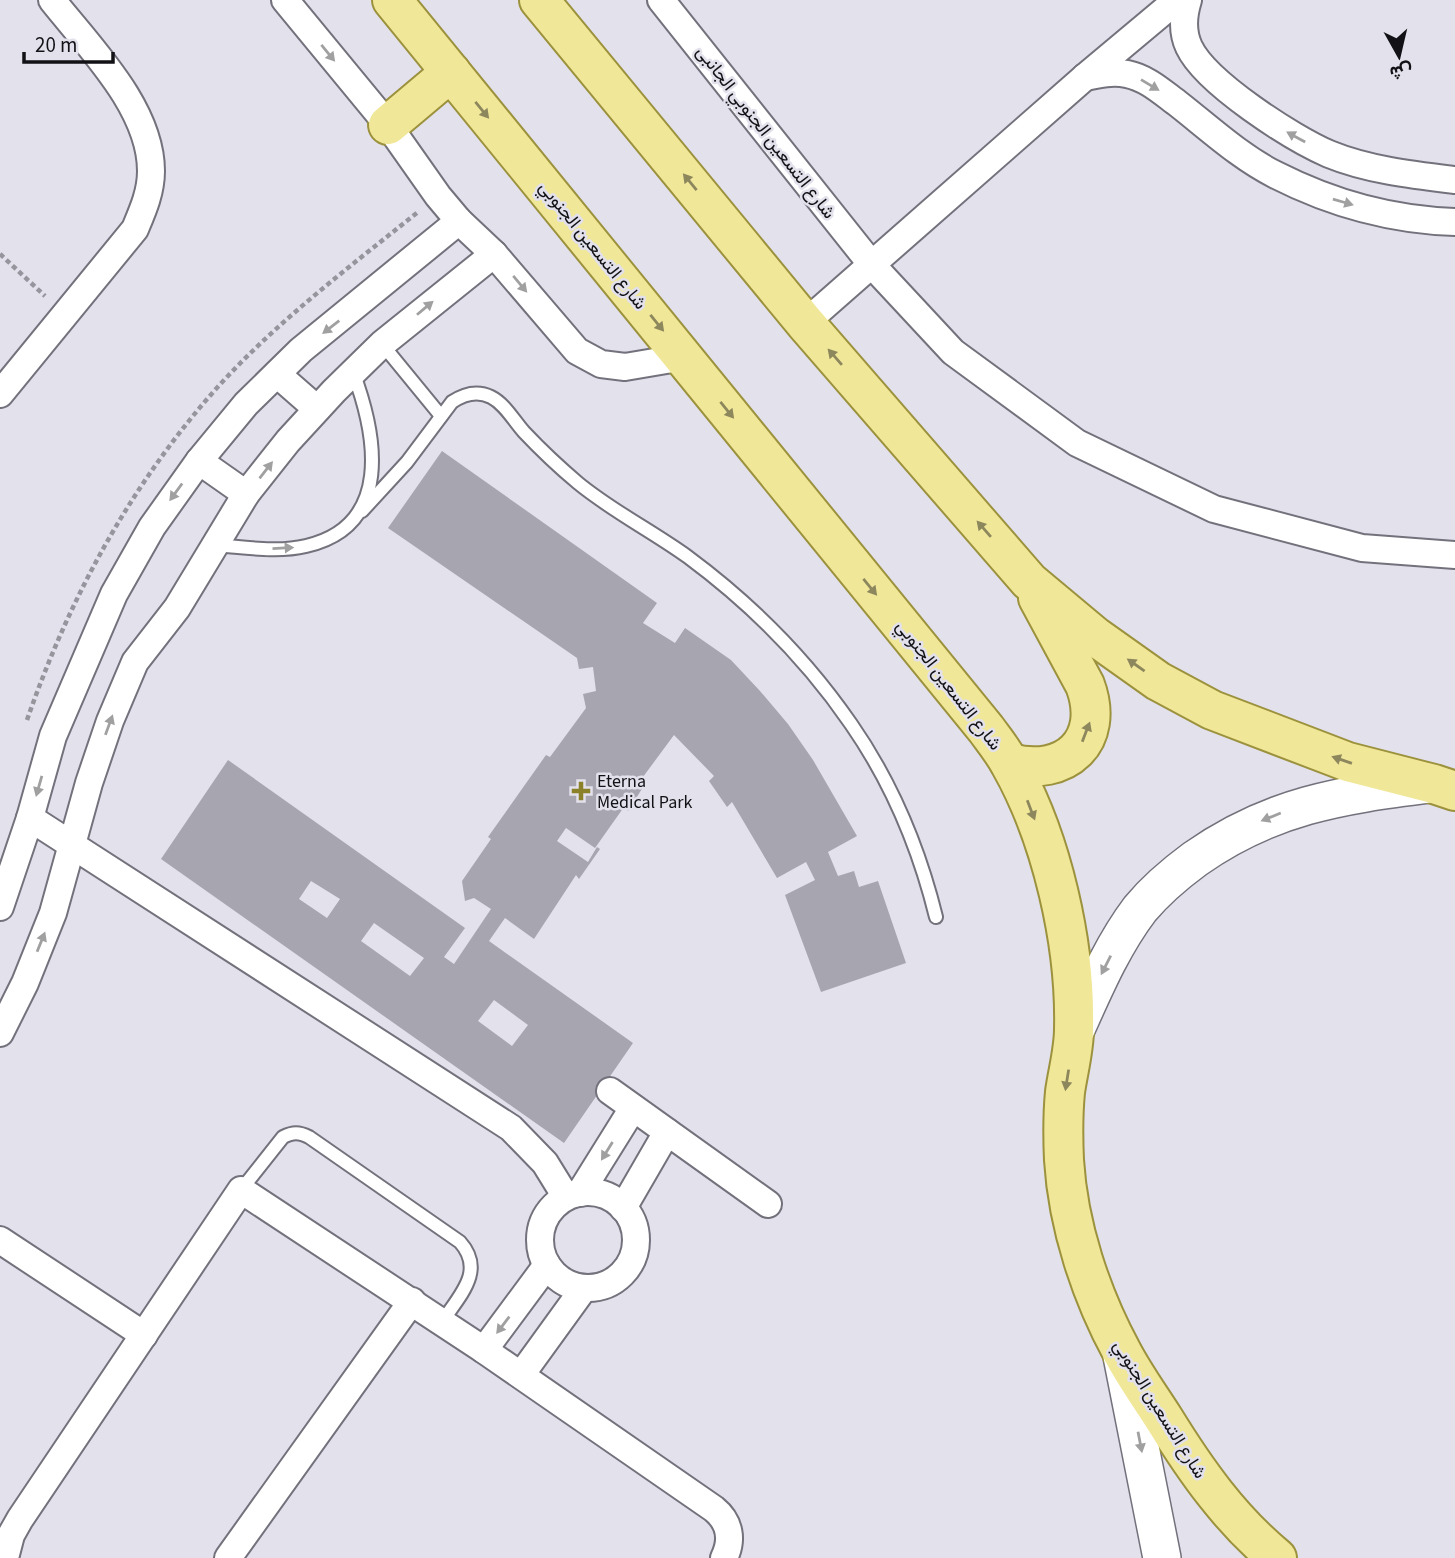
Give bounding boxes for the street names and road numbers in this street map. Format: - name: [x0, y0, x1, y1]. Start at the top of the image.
- street label: شارع التسعين الجنوبي الجانبى: [688, 40, 841, 226]
- street label: شارع التسعين الجنوبي: [531, 176, 652, 316]
- street label: شارع التسعين الجنوبي: [888, 615, 1007, 757]
- street label: شارع التسعين الجنوبي: [1105, 1335, 1212, 1484]

